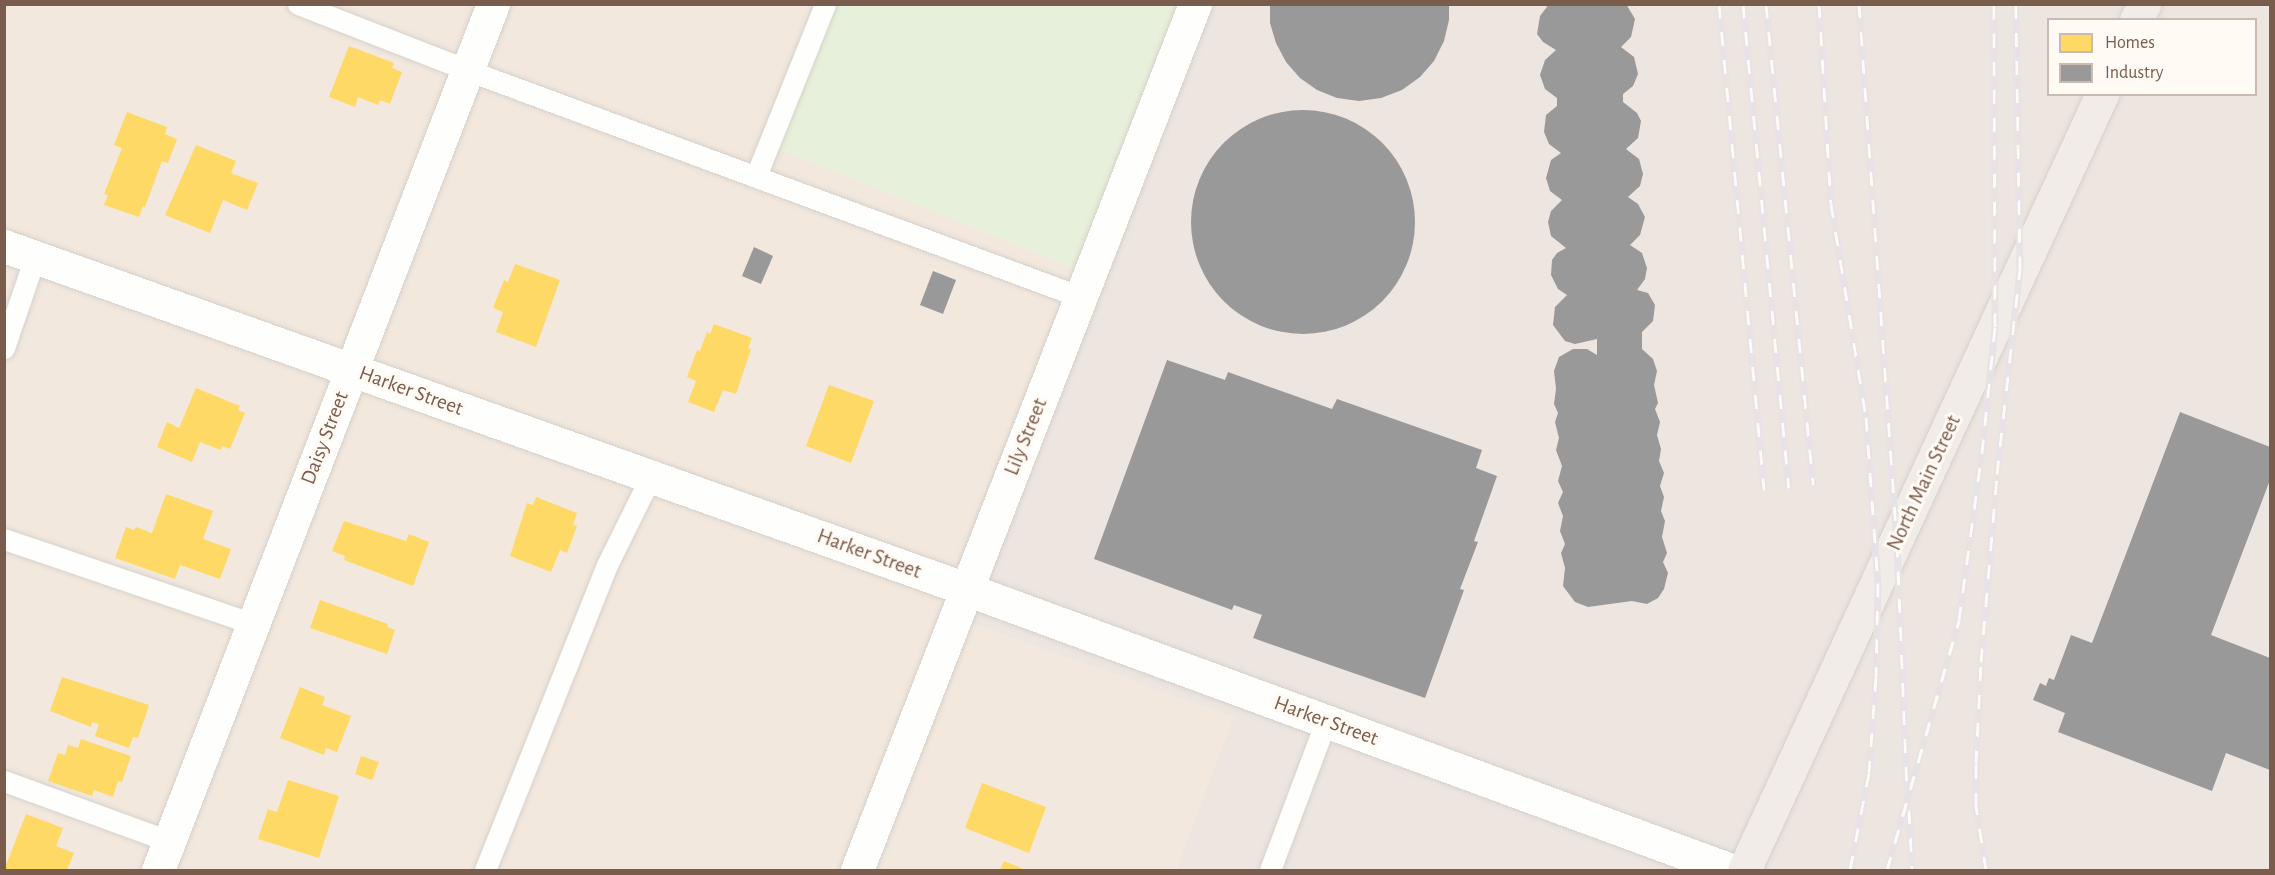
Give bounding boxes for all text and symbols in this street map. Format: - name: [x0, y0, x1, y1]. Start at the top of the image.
- legend: [2047, 18, 2257, 96]
- text: Homes: [2105, 34, 2155, 52]
- text: Industry: [2105, 64, 2164, 82]
- street label: Harker Street: [356, 361, 466, 421]
- street label: Daisy Street: [296, 388, 354, 488]
- street label: Lily Street: [999, 395, 1053, 479]
- street label: North Main Street: [1882, 411, 1966, 555]
- street label: Harker Street: [814, 524, 924, 584]
- street label: Harker Street: [1271, 691, 1381, 751]

